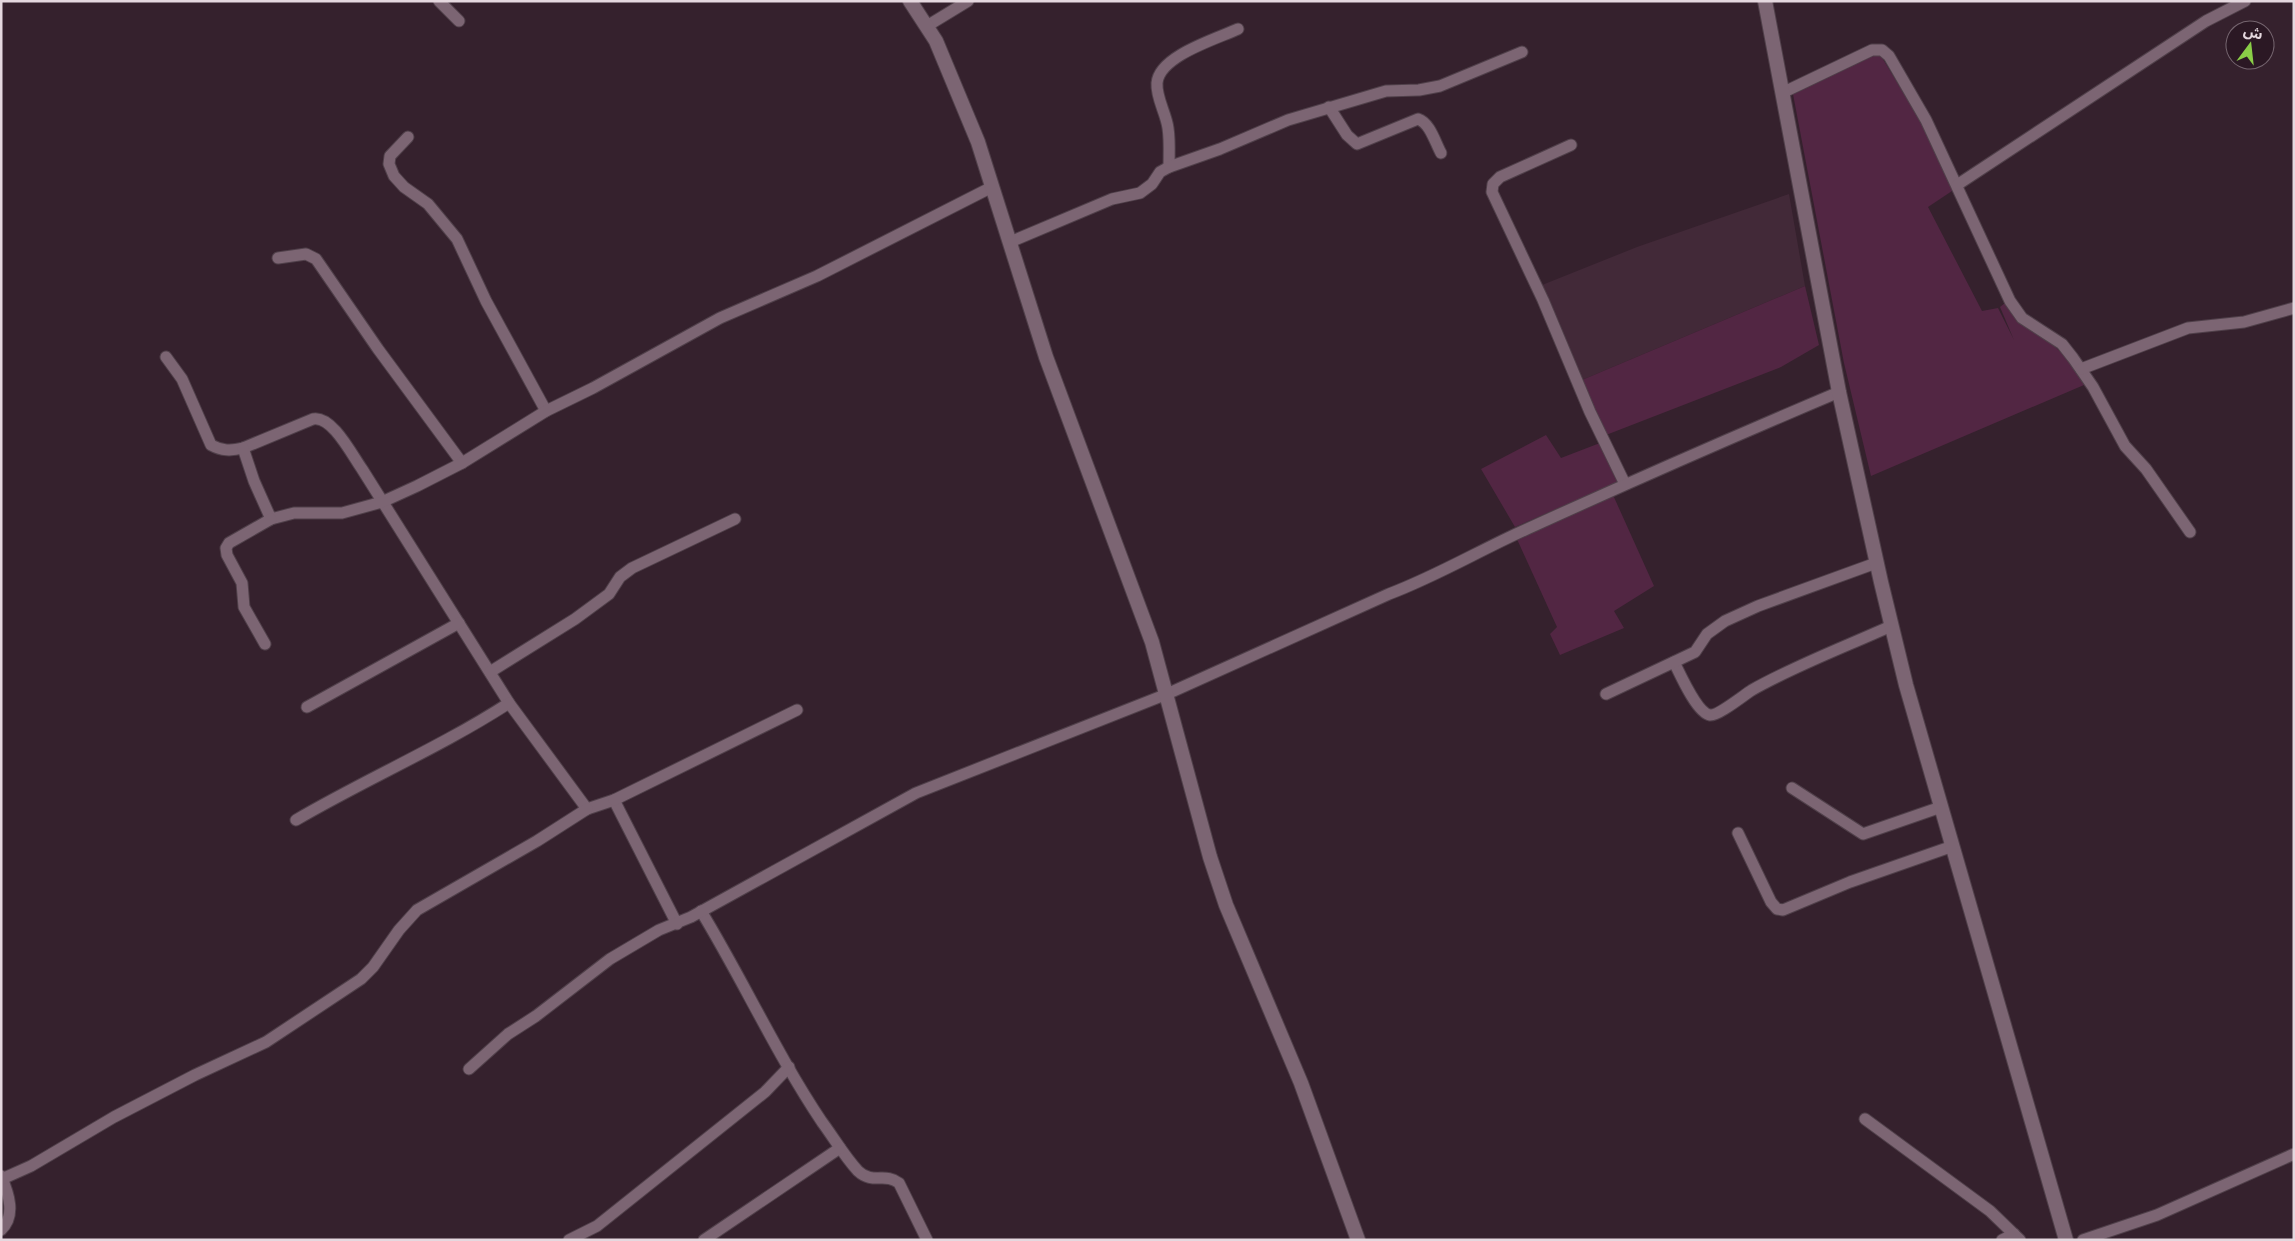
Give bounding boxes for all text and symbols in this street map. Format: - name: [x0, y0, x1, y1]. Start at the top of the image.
- north arrow: [2225, 20, 2275, 70]
- text: ش: [2242, 22, 2265, 43]

